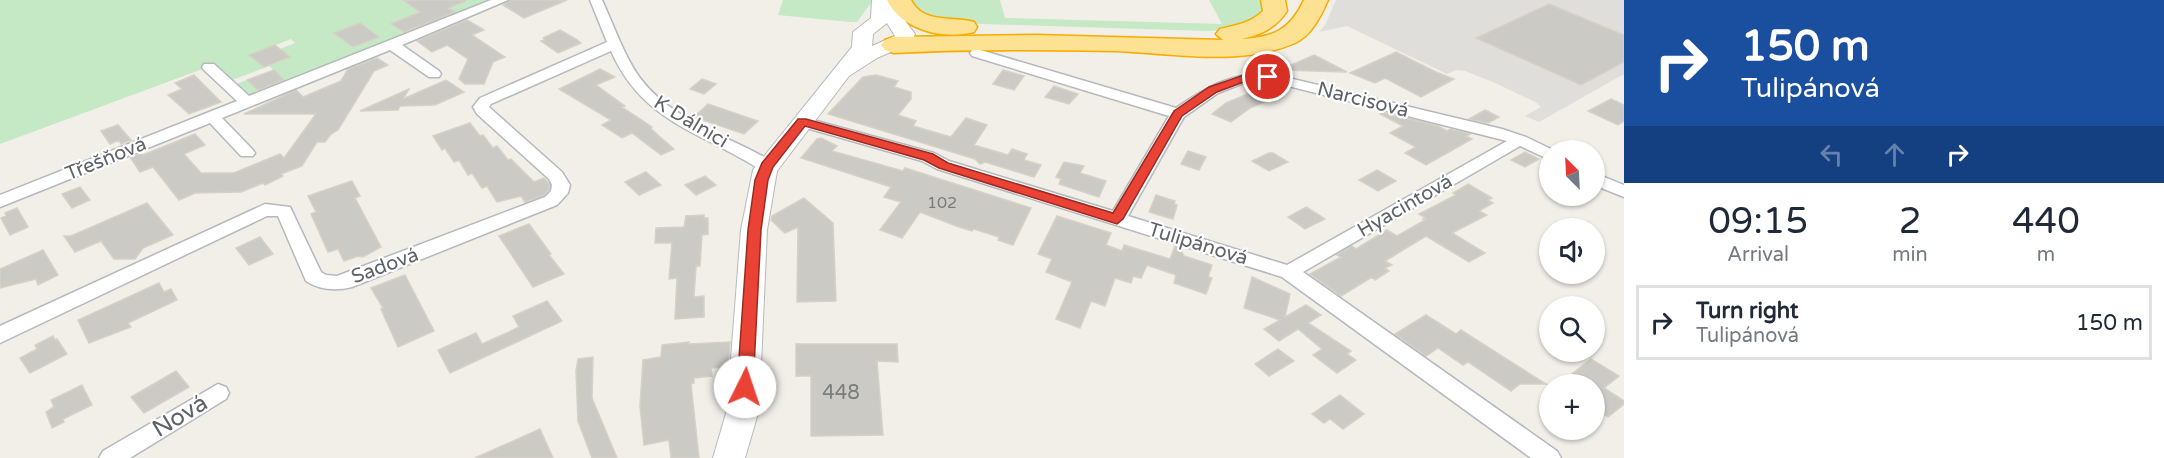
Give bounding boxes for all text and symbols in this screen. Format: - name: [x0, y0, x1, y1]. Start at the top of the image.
- text: 150 m: [1741, 21, 1870, 72]
- icon: right: [1642, 24, 1720, 102]
- pin: [1242, 51, 1293, 102]
- icon: arrive: [1251, 60, 1284, 93]
- text: Tulipánová: [1741, 72, 1880, 105]
- street label: Narcisová: [1315, 77, 1411, 123]
- street label: K Dálnici: [649, 90, 733, 154]
- street label: Třešňová: [62, 132, 150, 186]
- icon: left: [1815, 138, 1848, 171]
- icon: ahead: [1878, 138, 1911, 171]
- icon: right: [1941, 138, 1974, 171]
- north arrow: [1539, 140, 1605, 206]
- map controls: [1539, 140, 1605, 440]
- street label: Hyacintová: [1353, 169, 1457, 243]
- house number: 102: [927, 193, 957, 213]
- text: 09:15: [1708, 200, 1808, 243]
- text: 2: [1899, 200, 1921, 243]
- text: 440: [2012, 200, 2080, 243]
- street label: Tulipánová: [1145, 217, 1251, 271]
- button: sound: [1539, 218, 1605, 284]
- street label: Sadová: [348, 243, 422, 289]
- text: Arrival: [1727, 243, 1789, 267]
- text: min: [1892, 243, 1928, 267]
- text: m: [2037, 243, 2055, 267]
- button: search: [1539, 296, 1605, 362]
- text: Turn right: [1696, 298, 1798, 324]
- icon: right: [1645, 306, 1678, 339]
- text: 150 m: [2076, 310, 2143, 336]
- text: Tulipánová: [1696, 324, 1799, 348]
- position arrow: [713, 355, 777, 419]
- button: +: [1539, 374, 1605, 440]
- house number: 448: [822, 381, 860, 405]
- street label: Nová: [147, 388, 213, 444]

